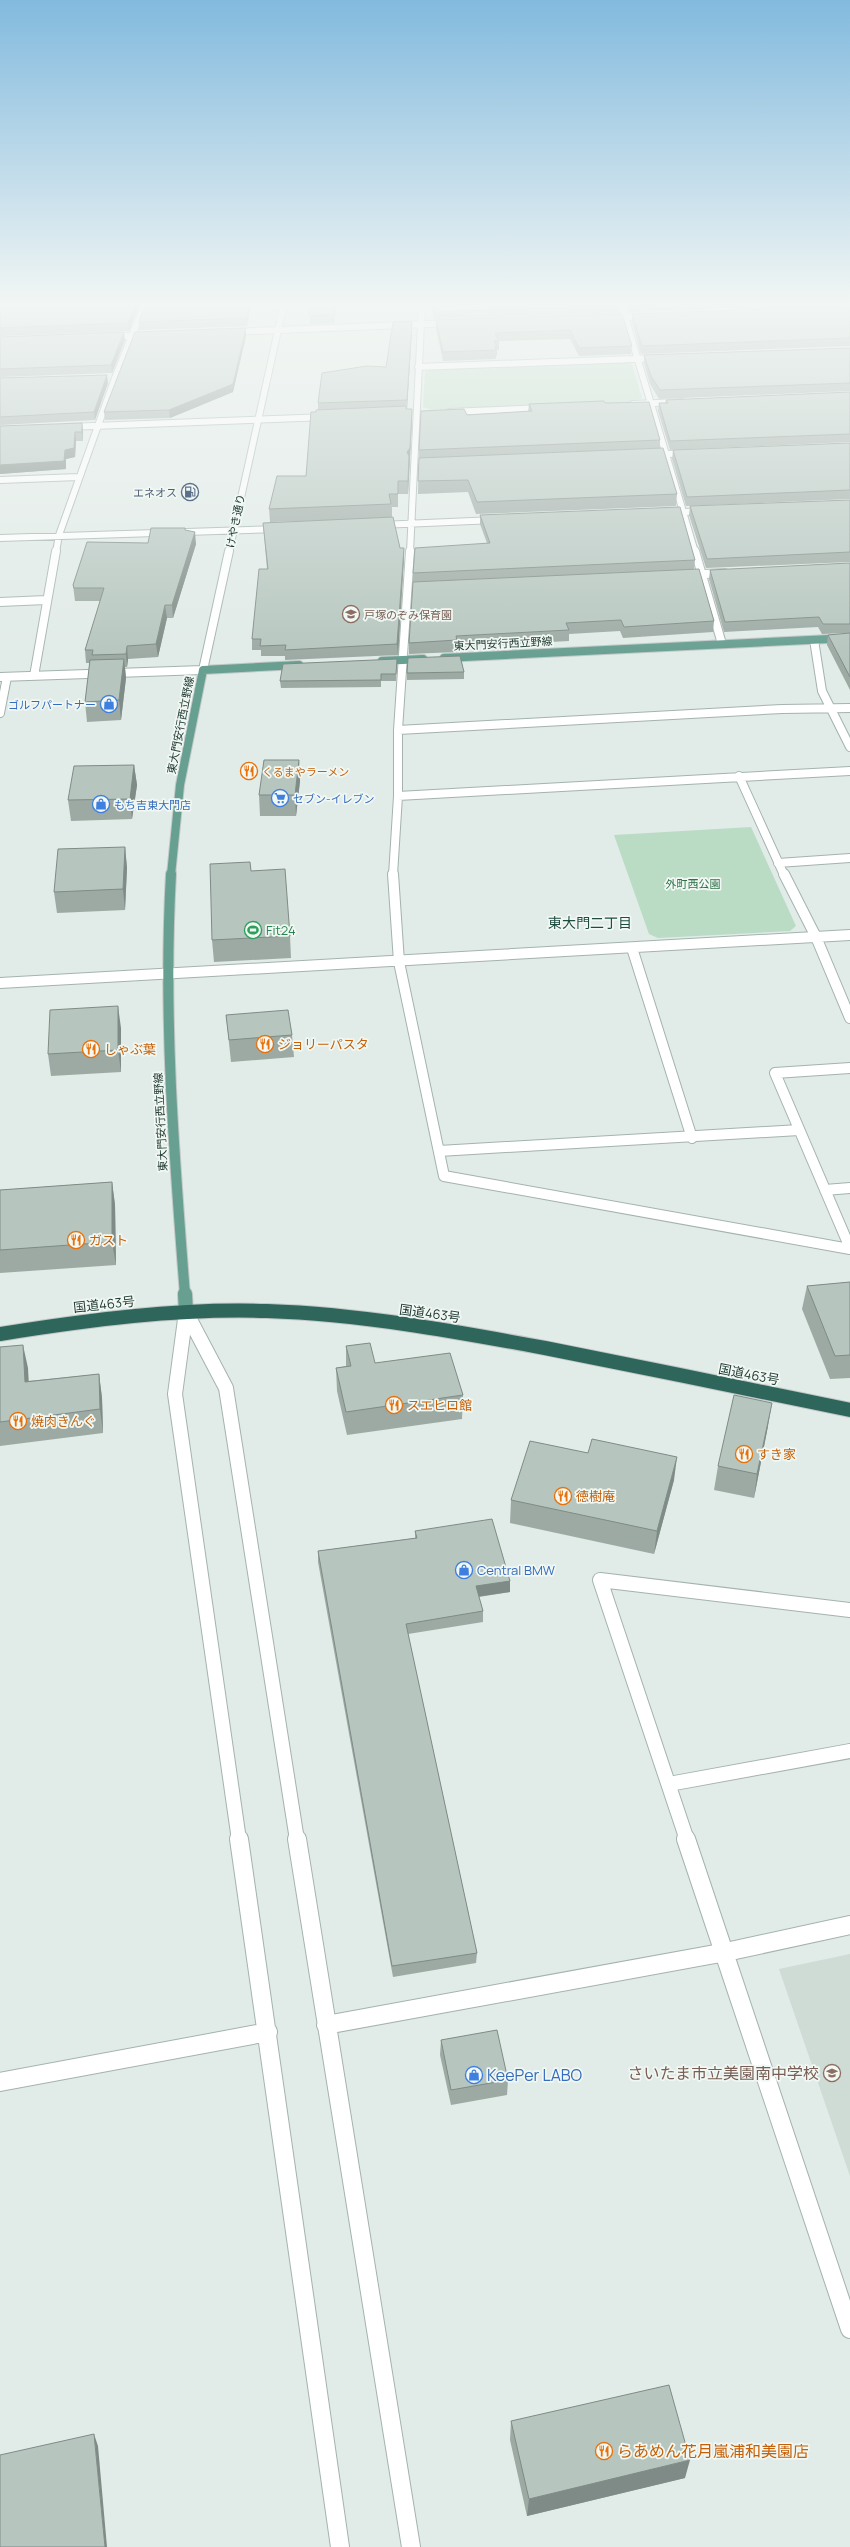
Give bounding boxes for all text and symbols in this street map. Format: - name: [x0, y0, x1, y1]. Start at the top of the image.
- fuel station icon: エネオス: [180, 482, 200, 502]
- place label: エネオス: [133, 485, 177, 500]
- street label: けやき通り: [222, 493, 248, 549]
- school or university icon: 戸塚のぞみ保育園: [341, 604, 361, 624]
- place label: 戸塚のぞみ保育園: [364, 607, 452, 622]
- street label: 東大門安行西立野線: [453, 633, 553, 653]
- street label: 東大門安行西立野線: [163, 675, 197, 775]
- shop icon: ゴルフパートナー: [99, 694, 119, 714]
- place label: ゴルフパートナー: [8, 697, 96, 712]
- restaurant icon: くるまやラーメン: [239, 761, 259, 781]
- place label: くるまやラーメン: [262, 764, 349, 779]
- supermarket icon: セブン-イレブン: [270, 788, 290, 808]
- place label: セブン-イレブン: [293, 791, 375, 806]
- shop icon: もち吉東大門店: [91, 794, 111, 814]
- place label: もち吉東大門店: [114, 797, 191, 812]
- park label: 外町西公園: [666, 876, 721, 891]
- district label: 東大門二丁目: [548, 913, 632, 932]
- sports icon: Fit24: [243, 920, 263, 940]
- place label: Fit24: [266, 921, 296, 939]
- restaurant icon: ジョリーパスタ: [255, 1034, 275, 1054]
- place label: ジョリーパスタ: [278, 1035, 369, 1053]
- restaurant icon: しゃぶ葉: [81, 1039, 101, 1059]
- place label: しゃぶ葉: [104, 1040, 156, 1058]
- street label: 東大門安行西立野線: [150, 1072, 170, 1172]
- restaurant icon: ガスト: [66, 1230, 86, 1250]
- place label: ガスト: [89, 1231, 128, 1249]
- street label: 国道463号: [72, 1292, 136, 1316]
- street label: 国道463号: [398, 1300, 462, 1326]
- street label: 国道463号: [717, 1359, 781, 1389]
- restaurant icon: スエヒロ館: [384, 1395, 404, 1415]
- place label: スエヒロ館: [407, 1396, 472, 1414]
- restaurant icon: 焼肉きんぐ: [8, 1411, 28, 1431]
- place label: 焼肉きんぐ: [31, 1412, 96, 1430]
- restaurant icon: すき家: [734, 1444, 754, 1464]
- place label: すき家: [757, 1445, 796, 1463]
- restaurant icon: 徳樹庵: [553, 1486, 573, 1506]
- place label: 徳樹庵: [576, 1487, 615, 1505]
- shop icon: Central BMW: [454, 1560, 474, 1580]
- place label: Central BMW: [477, 1561, 555, 1579]
- place label: さいたま市立美園南中学校: [627, 2062, 819, 2084]
- school or university icon: さいたま市立美園南中学校: [822, 2063, 842, 2083]
- place label: KeePer LABO: [487, 2064, 583, 2086]
- shop icon: KeePer LABO: [464, 2065, 484, 2085]
- place label: らあめん花月嵐浦和美園店: [617, 2440, 809, 2462]
- restaurant icon: らあめん花月嵐浦和美園店: [594, 2441, 614, 2461]

